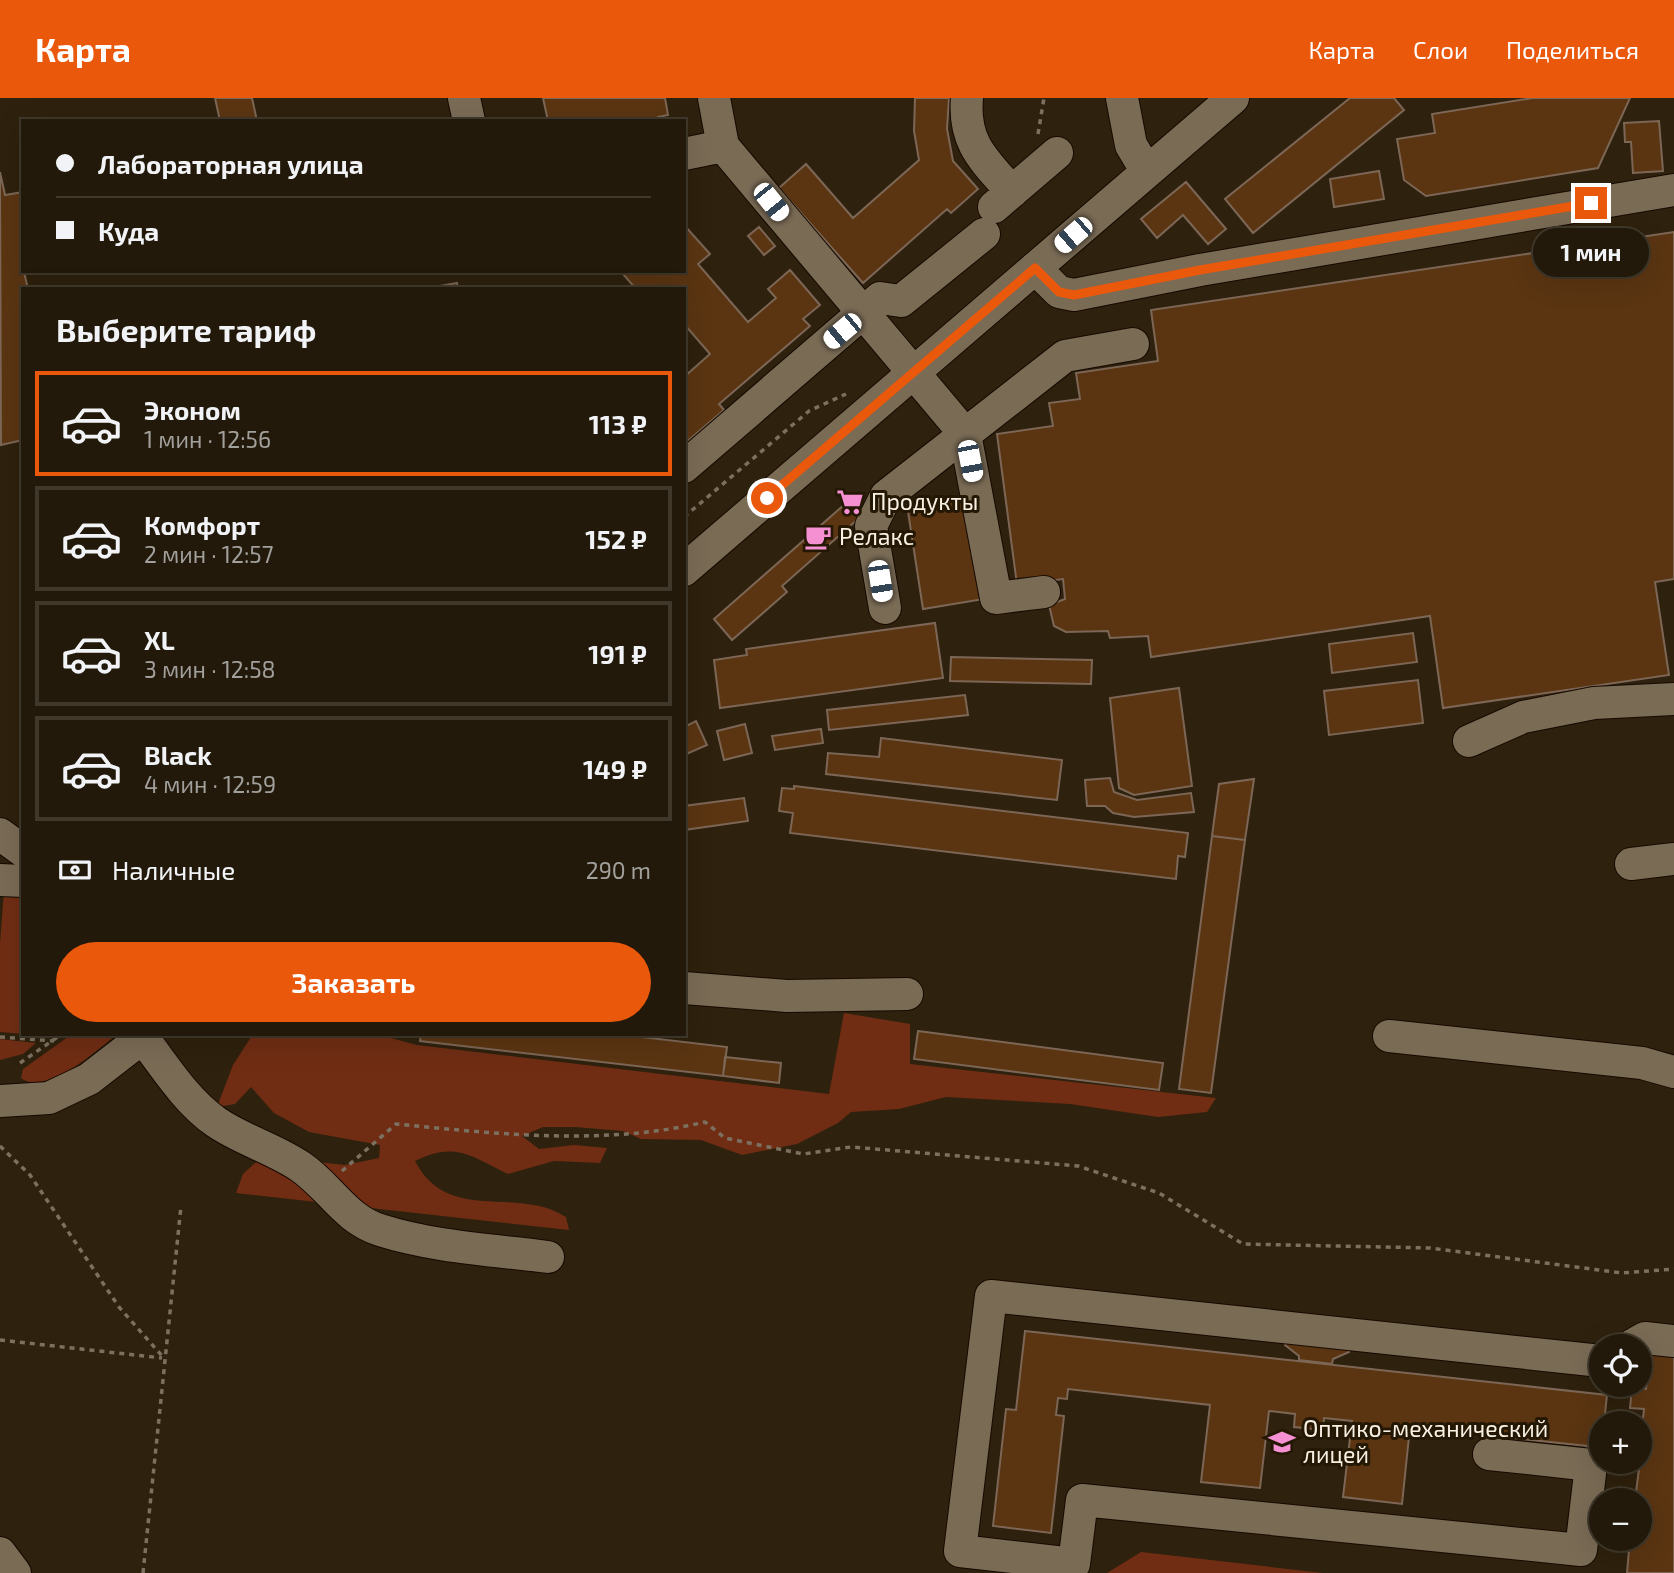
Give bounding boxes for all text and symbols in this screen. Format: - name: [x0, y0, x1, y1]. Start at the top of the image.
- text: Карта: [35, 29, 131, 69]
- text: Карта: [1308, 35, 1375, 64]
- text: Слои: [1413, 35, 1468, 64]
- text: Поделиться: [1506, 35, 1639, 64]
- text: Лабораторная улица: [98, 148, 364, 179]
- car: [750, 179, 793, 225]
- route end: [1575, 187, 1607, 219]
- car: [1051, 213, 1096, 257]
- text: Куда: [98, 215, 159, 246]
- callout: 1 мин: [1533, 228, 1649, 276]
- text: 1 мин: [1561, 238, 1621, 266]
- car: [820, 309, 865, 353]
- text: Выберите тариф: [56, 310, 316, 348]
- icon: car: [60, 392, 123, 455]
- text: Эконом: [144, 394, 241, 425]
- text: 113 ₽: [589, 408, 647, 439]
- text: 1 мин · 12:56: [144, 425, 271, 453]
- car: [956, 438, 985, 484]
- route start: [751, 482, 783, 514]
- supermarket icon: Продукты: [835, 487, 865, 517]
- place label: Продукты: [871, 487, 978, 516]
- icon: car: [60, 507, 123, 570]
- text: Комфорт: [144, 509, 260, 540]
- cafe icon: Релакс: [803, 522, 833, 552]
- place label: Релакс: [839, 522, 914, 550]
- text: 152 ₽: [585, 523, 647, 554]
- text: 2 мин · 12:57: [144, 540, 273, 568]
- car: [867, 559, 894, 603]
- icon: car: [60, 622, 123, 685]
- text: XL: [144, 624, 175, 655]
- text: 191 ₽: [588, 638, 647, 669]
- text: 3 мин · 12:58: [144, 655, 276, 683]
- icon: car: [60, 737, 123, 800]
- text: Black: [144, 739, 212, 770]
- text: 149 ₽: [583, 753, 647, 784]
- text: 4 мин · 12:59: [144, 770, 276, 798]
- icon: cash: [56, 851, 94, 889]
- text: Наличные: [112, 854, 235, 885]
- text: 290 m: [586, 856, 651, 884]
- button: Заказать: [56, 942, 651, 1022]
- map controls: [1589, 1334, 1652, 1551]
- button: locate: [1589, 1334, 1652, 1397]
- button: +: [1589, 1411, 1652, 1474]
- place label: Оптико-механический лицей: [1303, 1414, 1548, 1468]
- school or university icon: Оптико-механический лицей: [1267, 1427, 1297, 1457]
- button: −: [1589, 1488, 1652, 1551]

